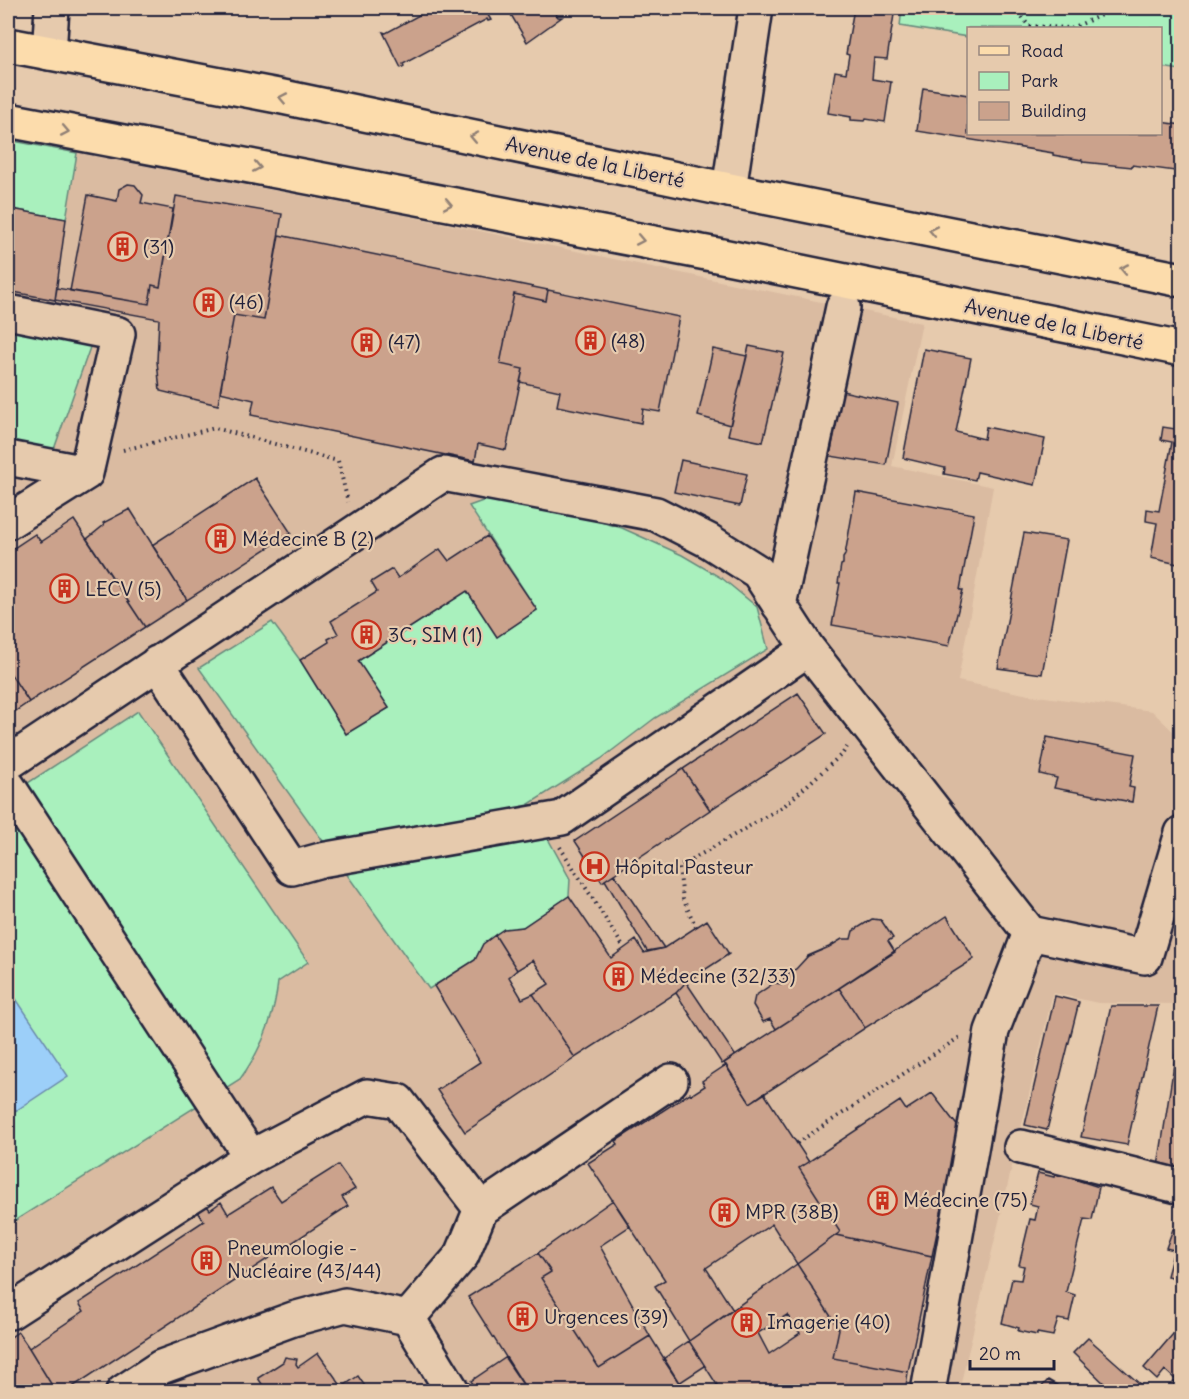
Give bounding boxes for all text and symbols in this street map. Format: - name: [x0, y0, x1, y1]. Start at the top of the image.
- legend: [967, 27, 1162, 135]
- text: Road: [1021, 39, 1064, 62]
- text: Park: [1021, 69, 1058, 92]
- one-way arrow: [279, 92, 289, 105]
- text: Building: [1021, 99, 1086, 122]
- one-way arrow: [60, 124, 70, 137]
- street label: Avenue de la Liberté: [503, 130, 687, 193]
- one-way arrow: [470, 131, 480, 144]
- one-way arrow: [251, 160, 261, 173]
- one-way arrow: [443, 197, 453, 210]
- one-way arrow: [928, 225, 938, 238]
- building icon: (31): [106, 231, 138, 263]
- one-way arrow: [634, 233, 644, 246]
- place label: (31): [143, 234, 174, 259]
- one-way arrow: [1119, 263, 1129, 276]
- building icon: (46): [192, 286, 224, 318]
- place label: (46): [229, 289, 264, 314]
- street label: Avenue de la Liberté: [962, 292, 1146, 355]
- building icon: (48): [574, 325, 606, 357]
- building icon: (47): [351, 326, 383, 358]
- place label: (48): [611, 328, 645, 353]
- place label: (47): [388, 329, 421, 354]
- building icon: Médecine B (2): [205, 523, 237, 555]
- place label: Médecine B (2): [242, 526, 374, 551]
- building icon: LECV (5): [48, 573, 80, 605]
- place label: LECV (5): [85, 576, 161, 601]
- building icon: 3C, SIM (1): [351, 619, 383, 651]
- place label: 3C, SIM (1): [388, 622, 482, 647]
- hospital icon: Hôpital Pasteur: [578, 851, 610, 883]
- place label: Hôpital Pasteur: [615, 854, 753, 879]
- building icon: Médecine (32/33): [603, 960, 635, 992]
- place label: Médecine (32/33): [640, 963, 795, 988]
- building icon: Médecine (75): [866, 1184, 898, 1216]
- place label: Médecine (75): [903, 1187, 1027, 1212]
- building icon: MPR (38B): [708, 1196, 740, 1228]
- place label: MPR (38B): [745, 1199, 838, 1224]
- place label: Pneumologie - Nucléaire (43/44): [227, 1235, 381, 1283]
- building icon: Pneumologie - Nucléaire (43/44): [190, 1244, 222, 1276]
- building icon: Urgences (39): [507, 1301, 539, 1333]
- place label: Urgences (39): [544, 1304, 668, 1329]
- building icon: Imagerie (40): [730, 1306, 762, 1338]
- place label: Imagerie (40): [767, 1309, 890, 1334]
- scale bar: [970, 1333, 1054, 1371]
- text: 20 m: [979, 1342, 1021, 1365]

